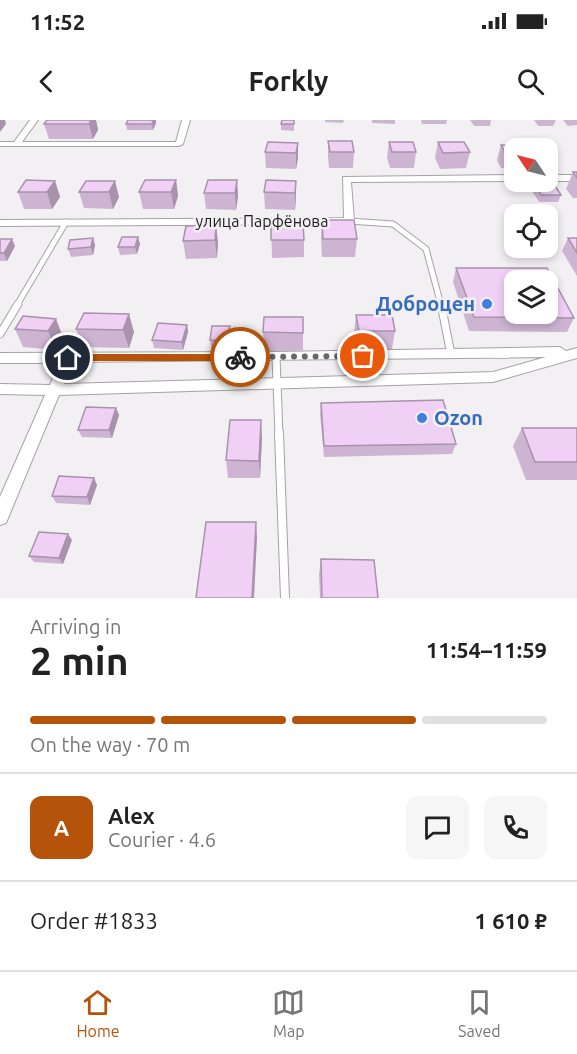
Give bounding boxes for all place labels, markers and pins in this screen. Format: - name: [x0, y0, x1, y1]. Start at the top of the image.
- place label: Доброцен: [375, 292, 475, 315]
- marker: Доброцен: [480, 297, 494, 311]
- pin: [337, 330, 388, 381]
- pin: [42, 332, 93, 383]
- place label: Ozon: [434, 406, 483, 429]
- marker: Ozon: [415, 411, 429, 425]

